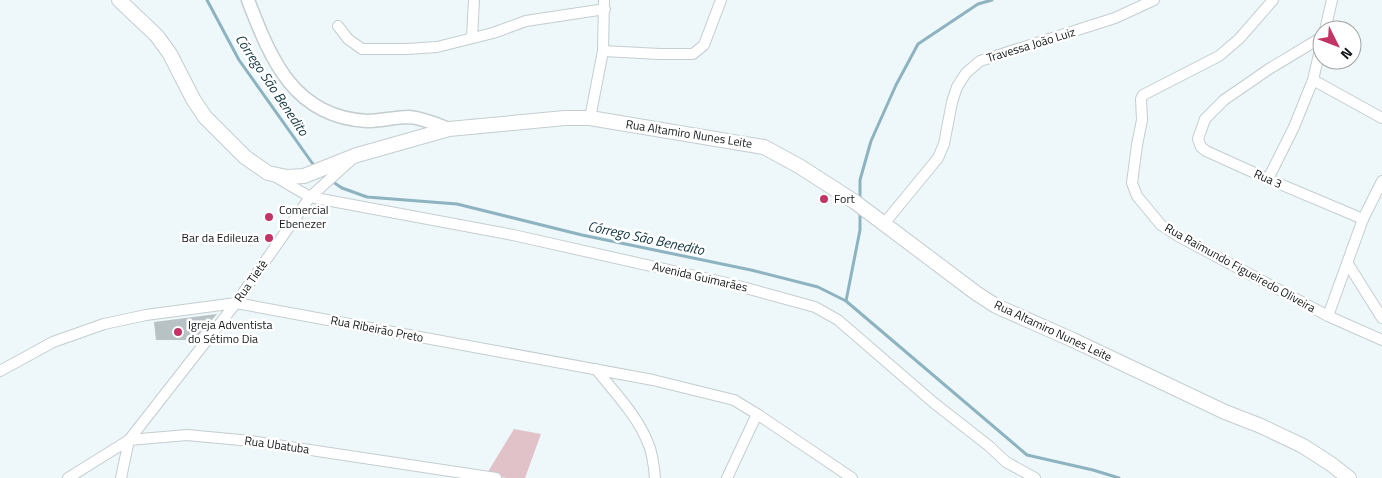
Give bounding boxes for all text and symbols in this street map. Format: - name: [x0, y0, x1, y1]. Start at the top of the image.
- north arrow: [1312, 20, 1362, 70]
- street label: Travessa João Luiz: [984, 22, 1078, 67]
- water label: Córrego São Benedito: [231, 30, 315, 141]
- text: N: [1336, 43, 1358, 65]
- street label: Rua Altamiro Nunes Leite: [624, 114, 754, 153]
- street label: Rua 3: [1251, 164, 1285, 193]
- place label: Fort: [834, 189, 856, 208]
- marker: Fort: [818, 193, 830, 205]
- place label: Comercial Ebenezer: [279, 200, 329, 233]
- marker: Comercial Ebenezer: [263, 211, 275, 223]
- water label: Córrego São Benedito: [586, 215, 707, 260]
- street label: Rua Raimundo Figueiredo Oliveira: [1161, 218, 1319, 317]
- place label: Bar da Edileuza: [182, 228, 259, 247]
- marker: Bar da Edileuza: [263, 232, 275, 244]
- street label: Rua Tietê: [229, 256, 272, 306]
- street label: Avenida Guimarães: [651, 256, 750, 297]
- street label: Rua Altamiro Nunes Leite: [991, 295, 1115, 366]
- street label: Rua Ribeirão Preto: [329, 310, 425, 347]
- place label: Igreja Adventista do Sétimo Dia: [188, 315, 273, 348]
- marker: Igreja Adventista do Sétimo Dia: [172, 326, 184, 338]
- street label: Rua Ubatuba: [243, 431, 311, 458]

